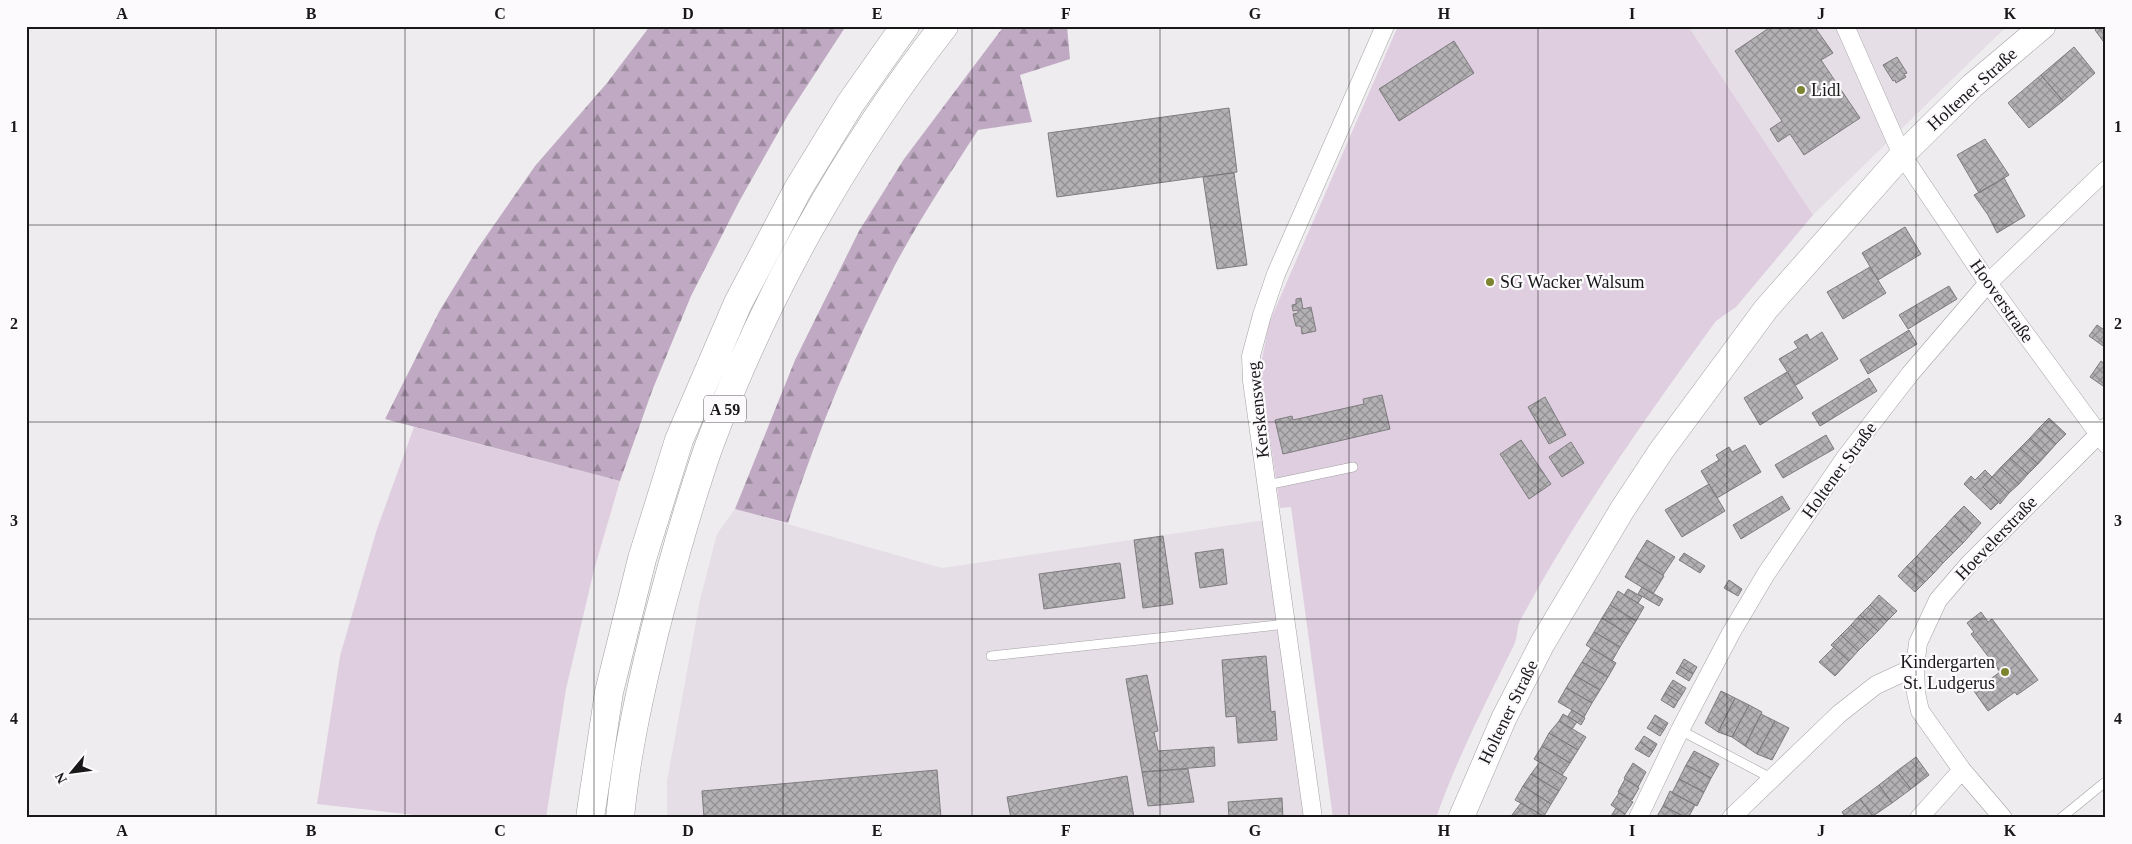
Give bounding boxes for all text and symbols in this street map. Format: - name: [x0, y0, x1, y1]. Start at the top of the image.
- text: A: [116, 5, 128, 22]
- text: B: [306, 5, 317, 22]
- text: C: [494, 5, 506, 22]
- text: D: [682, 5, 694, 22]
- text: E: [872, 5, 882, 22]
- text: F: [1061, 5, 1071, 22]
- text: G: [1249, 5, 1262, 22]
- text: H: [1438, 5, 1451, 22]
- text: I: [1629, 5, 1635, 22]
- text: J: [1817, 5, 1825, 22]
- text: K: [2004, 5, 2017, 22]
- street label: Holtener Straße: [1923, 44, 2021, 134]
- place label: Lidl: [1811, 80, 1841, 100]
- marker: Lidl: [1795, 84, 1807, 96]
- text: 1: [10, 118, 18, 135]
- text: 1: [2114, 118, 2122, 135]
- street label: Hooverstraße: [1966, 256, 2038, 346]
- place label: SG Wacker Walsum: [1500, 272, 1644, 292]
- marker: SG Wacker Walsum: [1484, 276, 1496, 288]
- text: 2: [10, 315, 18, 332]
- text: 2: [2114, 315, 2122, 332]
- street label: Kerskensweg: [1243, 361, 1273, 459]
- road number: A 59: [704, 396, 746, 422]
- street label: Holtener Straße: [1798, 418, 1880, 522]
- street label: Hoevelerstraße: [1951, 492, 2041, 584]
- text: 3: [10, 512, 18, 529]
- text: 3: [2114, 512, 2122, 529]
- place label: Kindergarten St. Ludgerus: [1900, 652, 1995, 693]
- street label: Holtener Straße: [1474, 657, 1542, 767]
- marker: Kindergarten St. Ludgerus: [1999, 666, 2011, 678]
- text: 4: [10, 710, 18, 727]
- text: 4: [2114, 710, 2122, 727]
- north arrow: [48, 746, 98, 796]
- text: N: [52, 770, 70, 786]
- text: A: [116, 822, 128, 839]
- text: B: [306, 822, 317, 839]
- text: C: [494, 822, 506, 839]
- text: D: [682, 822, 694, 839]
- text: E: [872, 822, 882, 839]
- text: F: [1061, 822, 1071, 839]
- text: G: [1249, 822, 1262, 839]
- text: H: [1438, 822, 1451, 839]
- text: I: [1629, 822, 1635, 839]
- text: J: [1817, 822, 1825, 839]
- text: K: [2004, 822, 2017, 839]

